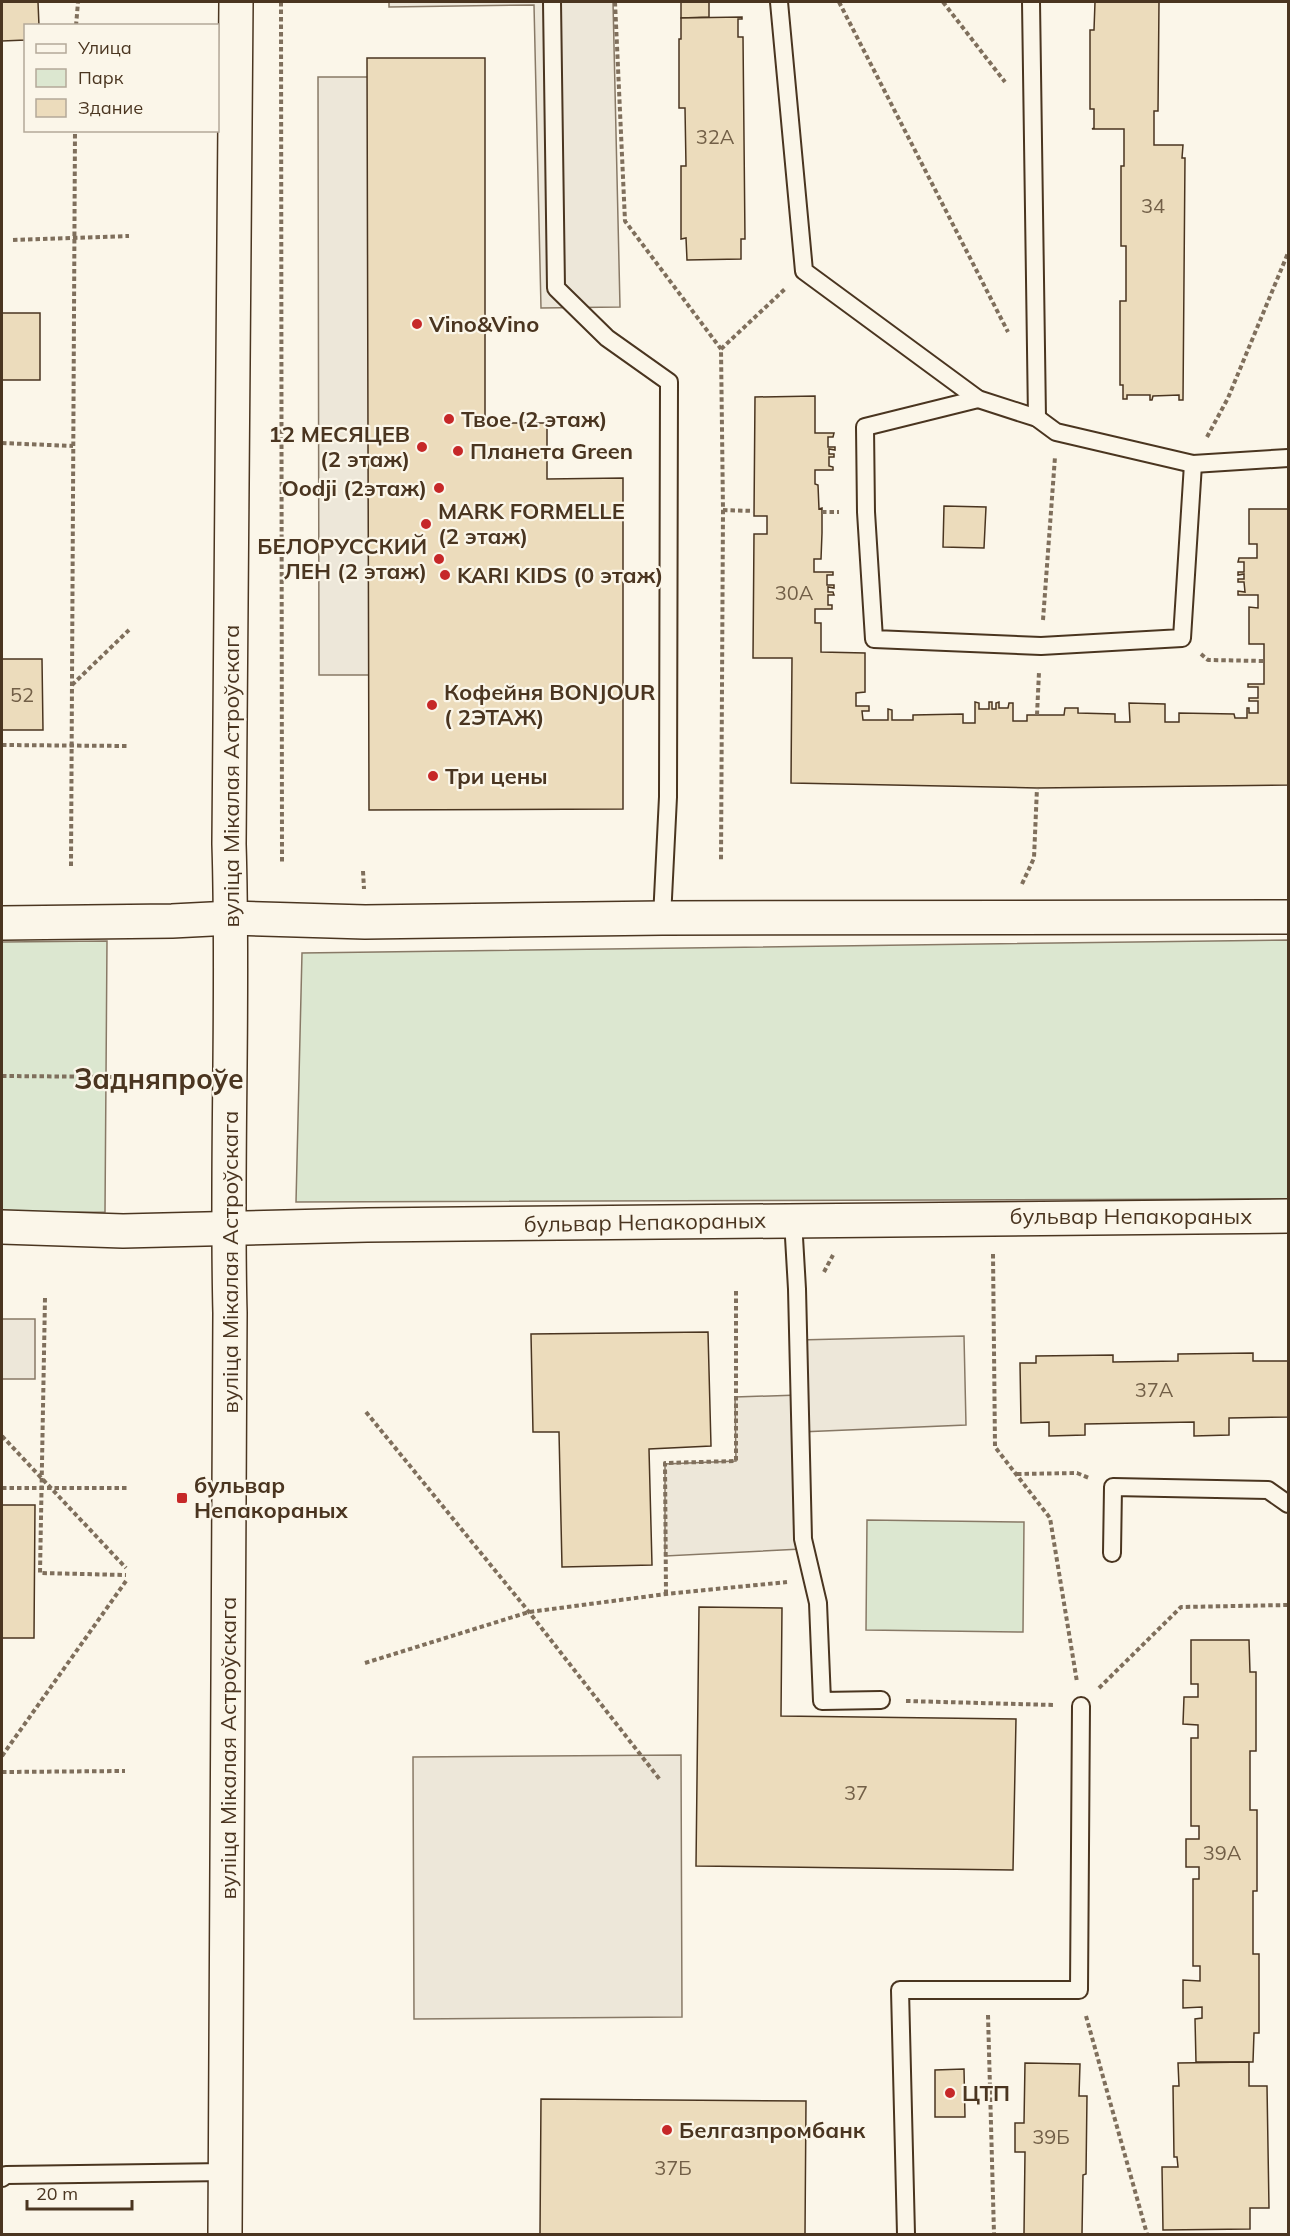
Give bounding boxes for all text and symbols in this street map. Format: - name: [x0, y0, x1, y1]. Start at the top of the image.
- legend: [24, 24, 219, 132]
- text: Улица: [77, 36, 132, 59]
- text: Парк: [78, 66, 124, 89]
- text: Здание: [78, 96, 143, 119]
- house number: 32А: [696, 124, 735, 149]
- house number: 34: [1141, 193, 1165, 218]
- place label: Vino&Vino: [428, 310, 539, 338]
- marker: Vino&Vino: [410, 317, 424, 331]
- place label: Твое (2 этаж): [461, 405, 607, 433]
- marker: Твое (2 этаж): [442, 412, 456, 426]
- place label: 12 МЕСЯЦЕВ (2 этаж): [268, 420, 410, 473]
- place label: Планета Green: [470, 437, 633, 465]
- marker: 12 МЕСЯЦЕВ (2 этаж): [415, 440, 429, 454]
- marker: Планета Green: [451, 444, 465, 458]
- place label: Oodji (2этаж): [282, 474, 427, 502]
- marker: Oodji (2этаж): [432, 481, 446, 495]
- place label: MARK FORMELLE (2 этаж): [438, 497, 625, 550]
- marker: MARK FORMELLE (2 этаж): [419, 517, 433, 531]
- place label: БЕЛОРУССКИЙ ЛЕН (2 этаж): [257, 532, 427, 585]
- marker: БЕЛОРУССКИЙ ЛЕН (2 этаж): [432, 552, 446, 566]
- place label: KARI KIDS (0 этаж): [457, 561, 663, 589]
- marker: KARI KIDS (0 этаж): [438, 568, 452, 582]
- house number: 30А: [775, 580, 814, 605]
- street label: вуліца Мікалая Астроўскага: [217, 625, 245, 927]
- place label: Кофейня BONJOUR ( 2ЭТАЖ): [444, 678, 655, 731]
- house number: 52: [10, 682, 34, 707]
- marker: Кофейня BONJOUR ( 2ЭТАЖ): [425, 698, 439, 712]
- place label: Три цены: [445, 762, 548, 790]
- marker: Три цены: [426, 769, 440, 783]
- district label: Задняпроўе: [74, 1061, 244, 1096]
- street label: вуліца Мікалая Астроўскага: [216, 1111, 244, 1413]
- street label: бульвар Непакораных: [1010, 1202, 1252, 1230]
- street label: бульвар Непакораных: [524, 1206, 766, 1238]
- house number: 37А: [1135, 1377, 1174, 1402]
- place label: бульвар Непакораных: [194, 1471, 349, 1524]
- marker: бульвар Непакораных: [175, 1491, 189, 1505]
- street label: вуліца Мікалая Астроўскага: [214, 1597, 242, 1899]
- house number: 37: [844, 1780, 868, 1805]
- house number: 39А: [1203, 1840, 1242, 1865]
- place label: ЦТП: [962, 2079, 1010, 2107]
- marker: ЦТП: [943, 2086, 957, 2100]
- place label: Белгазпромбанк: [679, 2116, 866, 2144]
- marker: Белгазпромбанк: [660, 2123, 674, 2137]
- house number: 39Б: [1032, 2124, 1070, 2149]
- house number: 37Б: [654, 2155, 692, 2180]
- scale bar: [27, 2173, 132, 2211]
- text: 20 m: [36, 2182, 78, 2205]

